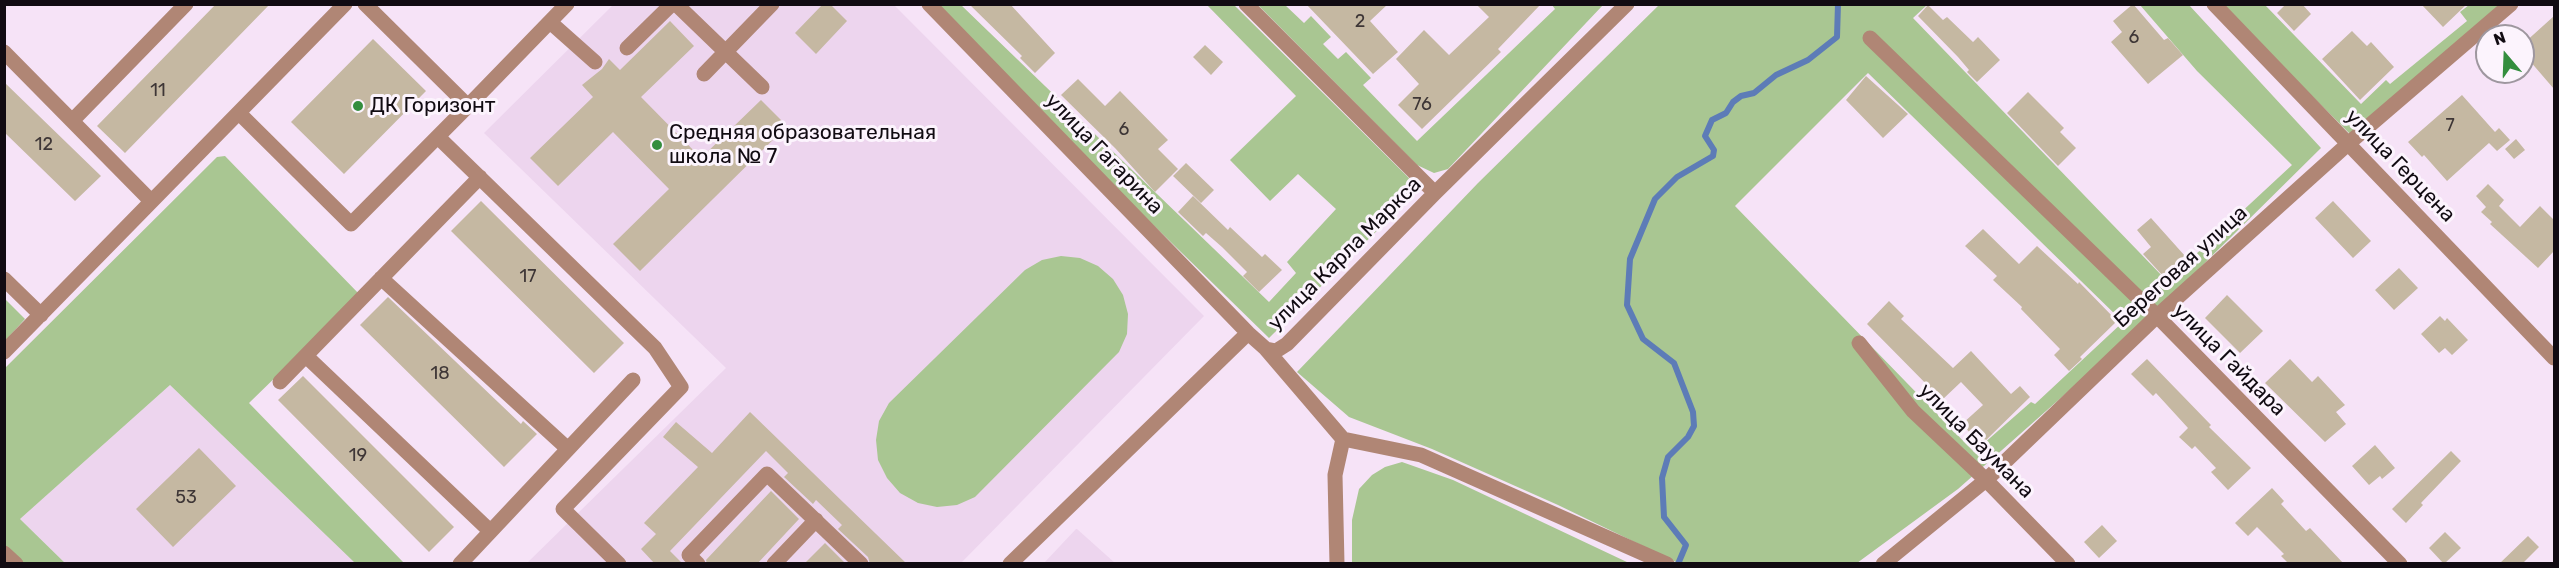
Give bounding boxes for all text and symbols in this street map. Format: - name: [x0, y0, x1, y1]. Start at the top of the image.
- house number: 2: [1355, 11, 1365, 33]
- north arrow: [2475, 24, 2535, 84]
- house number: 6: [2129, 27, 2139, 49]
- text: N: [2491, 28, 2508, 49]
- house number: 11: [150, 80, 166, 102]
- street label: улица Гагарина: [1040, 88, 1168, 220]
- place label: ДК Горизонт: [370, 93, 496, 119]
- house number: 76: [1412, 94, 1432, 116]
- marker: ДК Горизонт: [351, 99, 365, 113]
- street label: улица Герцена: [2340, 104, 2460, 228]
- house number: 7: [2445, 115, 2455, 137]
- house number: 6: [1119, 119, 1129, 141]
- place label: Средняя образовательная школа № 7: [669, 120, 936, 170]
- house number: 12: [35, 134, 53, 156]
- marker: Средняя образовательная школа № 7: [650, 138, 664, 152]
- street label: улица Карла Маркса: [1263, 172, 1427, 336]
- street label: Береговая улица: [2109, 201, 2253, 333]
- house number: 17: [520, 266, 536, 288]
- street label: улица Гайдара: [2167, 298, 2291, 422]
- house number: 18: [430, 363, 450, 385]
- street label: улица Баумана: [1913, 378, 2039, 504]
- house number: 19: [349, 445, 367, 467]
- house number: 53: [175, 487, 197, 509]

